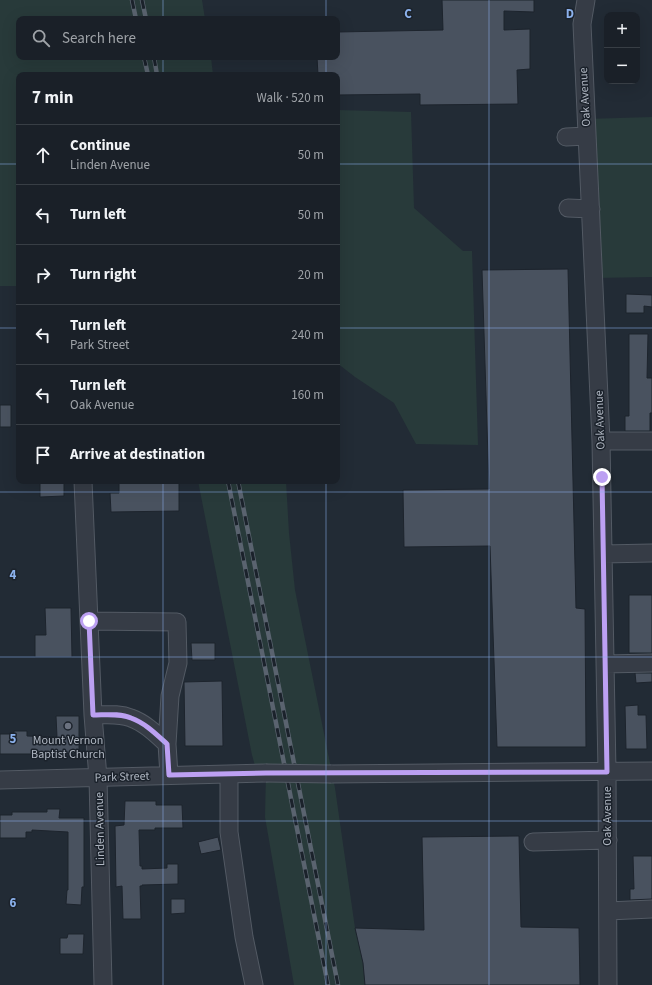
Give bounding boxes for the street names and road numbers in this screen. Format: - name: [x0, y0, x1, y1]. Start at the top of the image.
- street label: Oak Avenue: [575, 67, 595, 127]
- street label: Oak Avenue: [590, 390, 610, 450]
- street label: Park Street: [94, 768, 150, 786]
- street label: Oak Avenue: [599, 786, 616, 846]
- street label: Linden Avenue: [91, 792, 109, 866]

